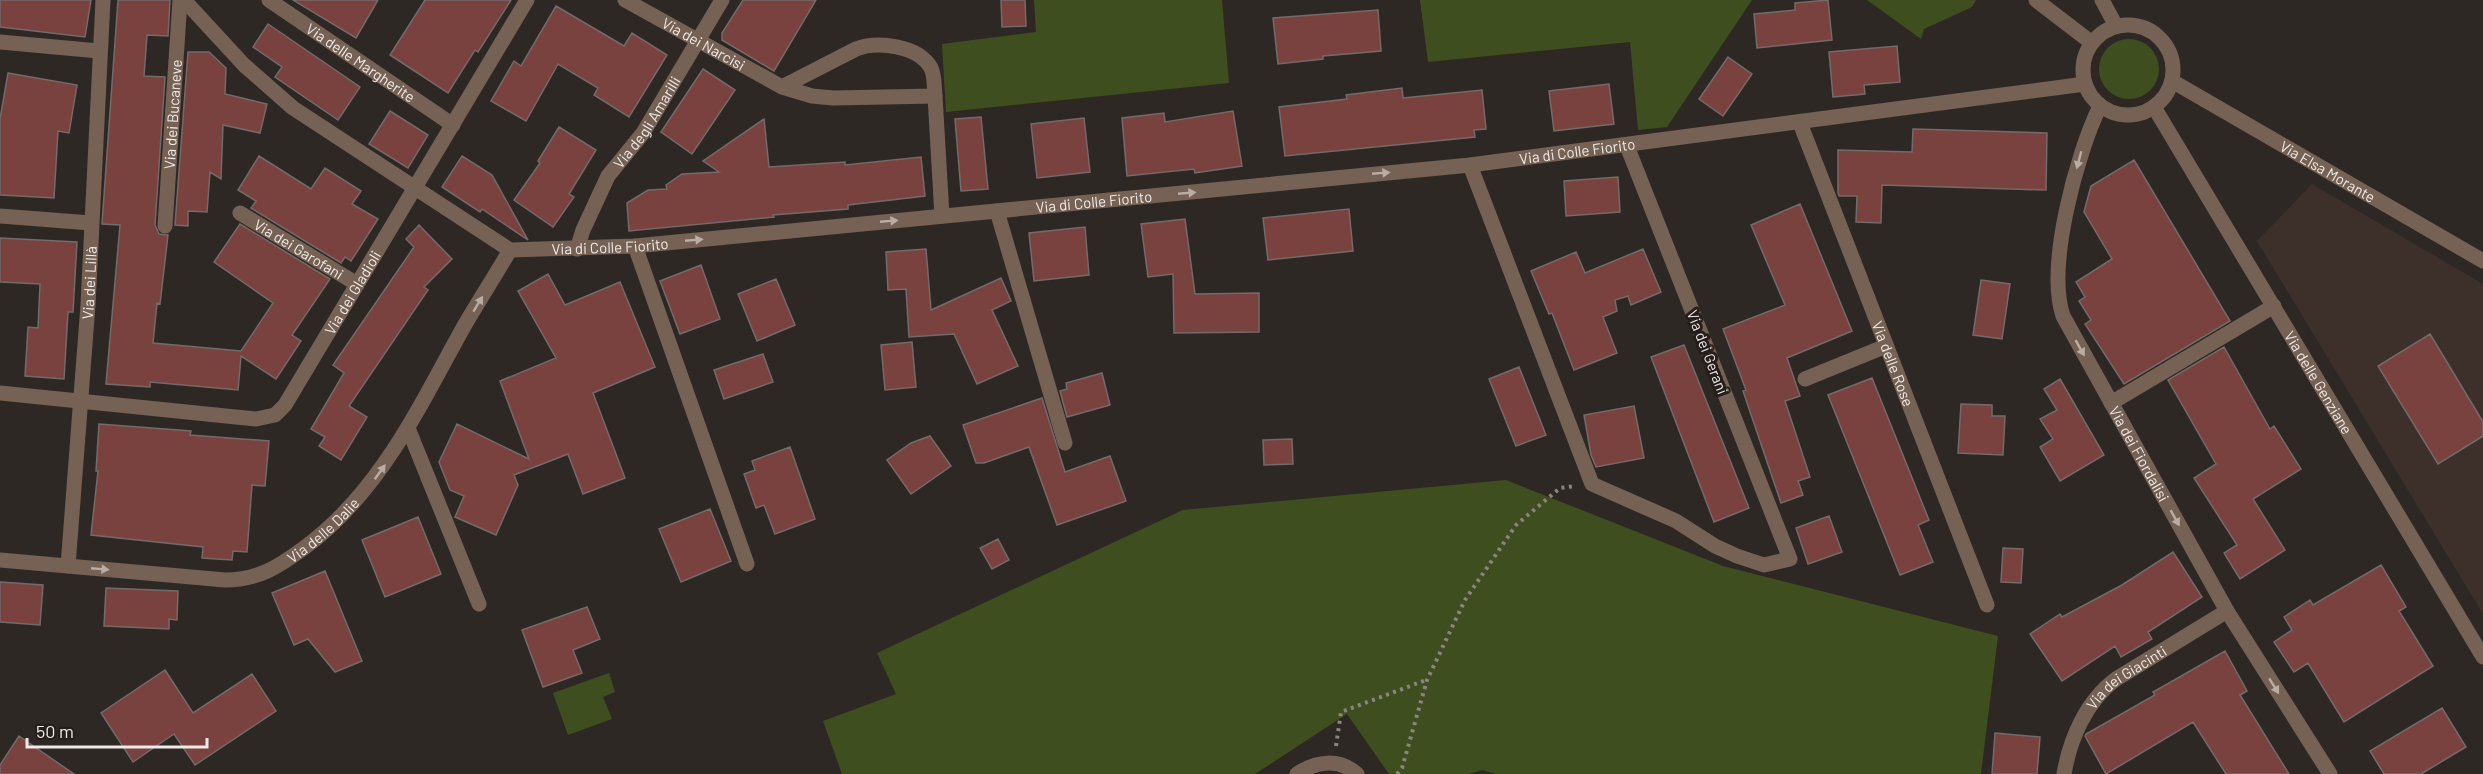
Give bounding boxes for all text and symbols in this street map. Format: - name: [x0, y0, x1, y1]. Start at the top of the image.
- street label: Via dei Narcisi: [659, 13, 748, 74]
- street label: Via delle Margherite: [303, 19, 419, 106]
- street label: Via dei Bucaneve: [160, 59, 185, 170]
- street label: Via degli Amarilli: [609, 73, 684, 172]
- street label: Via di Colle Fiorito: [1518, 134, 1636, 167]
- street label: Via Elsa Morante: [2277, 137, 2379, 206]
- one-way arrow: [2073, 151, 2083, 169]
- one-way arrow: [1372, 168, 1391, 178]
- street label: Via di Colle Fiorito: [1035, 187, 1153, 216]
- one-way arrow: [1178, 188, 1197, 198]
- street label: Via dei Garofani: [251, 215, 347, 283]
- one-way arrow: [879, 217, 898, 226]
- street label: Via di Colle Fiorito: [551, 234, 669, 258]
- one-way arrow: [685, 235, 704, 245]
- street label: Via dei Lillà: [78, 246, 100, 320]
- street label: Via dei Gladioli: [320, 247, 384, 338]
- one-way arrow: [473, 295, 483, 312]
- street label: Via dei Gerani: [1684, 307, 1732, 397]
- street label: Via delle Rose: [1869, 318, 1918, 409]
- street label: Via delle Genziane: [2281, 328, 2357, 437]
- one-way arrow: [2074, 340, 2085, 356]
- street label: Via dei Fiordalisi: [2106, 403, 2173, 505]
- one-way arrow: [373, 464, 385, 479]
- street label: Via delle Dalie: [283, 494, 363, 566]
- one-way arrow: [2170, 510, 2180, 527]
- one-way arrow: [91, 564, 110, 574]
- street label: Via dei Giacinti: [2082, 641, 2169, 712]
- one-way arrow: [2268, 678, 2279, 694]
- scale bar: [27, 711, 207, 749]
- text: 50 m: [36, 720, 74, 742]

